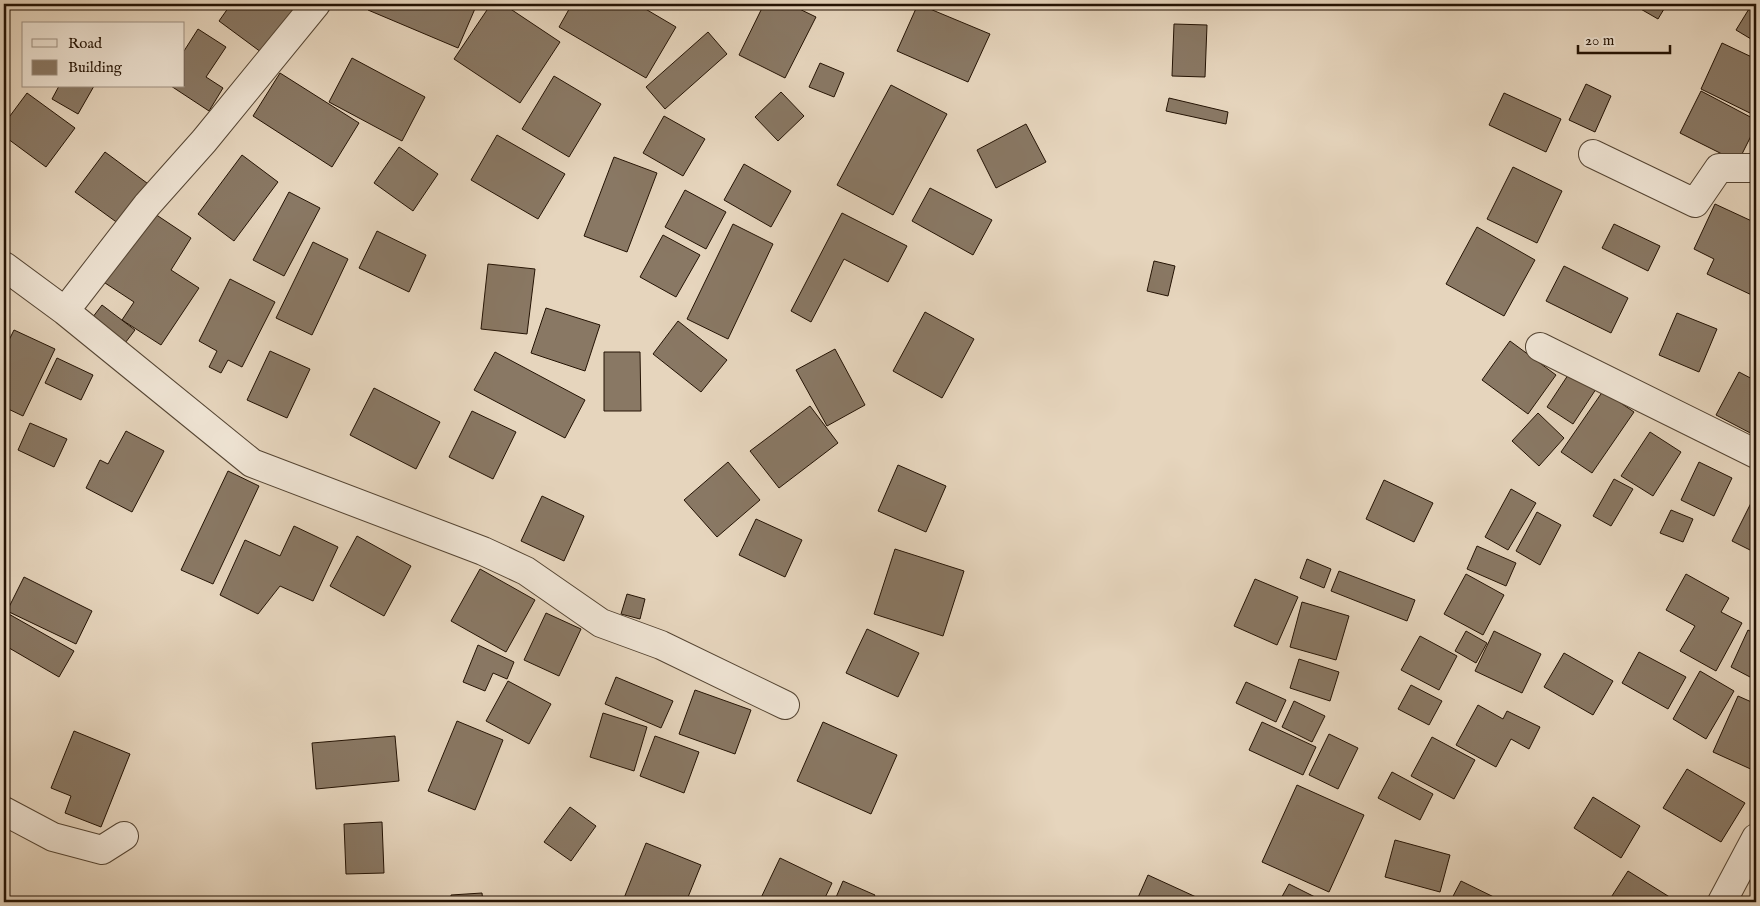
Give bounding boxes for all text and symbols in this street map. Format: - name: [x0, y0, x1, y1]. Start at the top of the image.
- legend: [22, 22, 185, 88]
- scale bar: [1578, 22, 1670, 54]
- text: 20 m: [1585, 31, 1615, 50]
- text: Road: [68, 34, 103, 53]
- text: Building: [68, 58, 123, 77]

